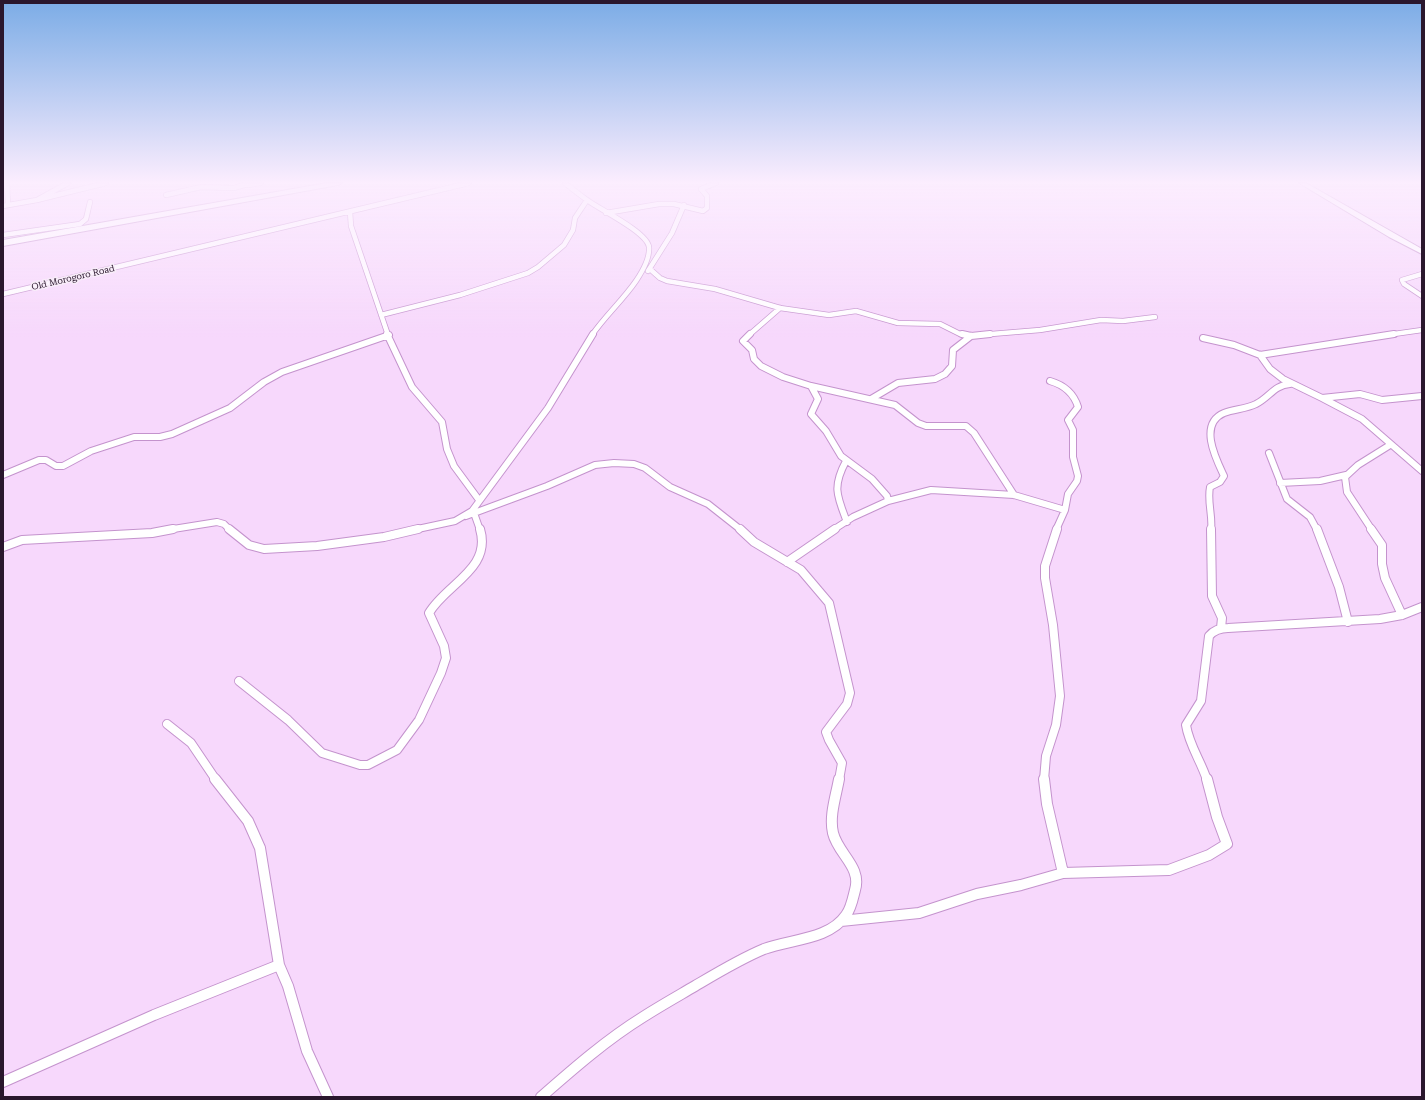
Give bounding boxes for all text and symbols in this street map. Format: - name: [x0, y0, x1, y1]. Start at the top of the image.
- street label: Old Morogoro Road: [30, 263, 116, 293]

